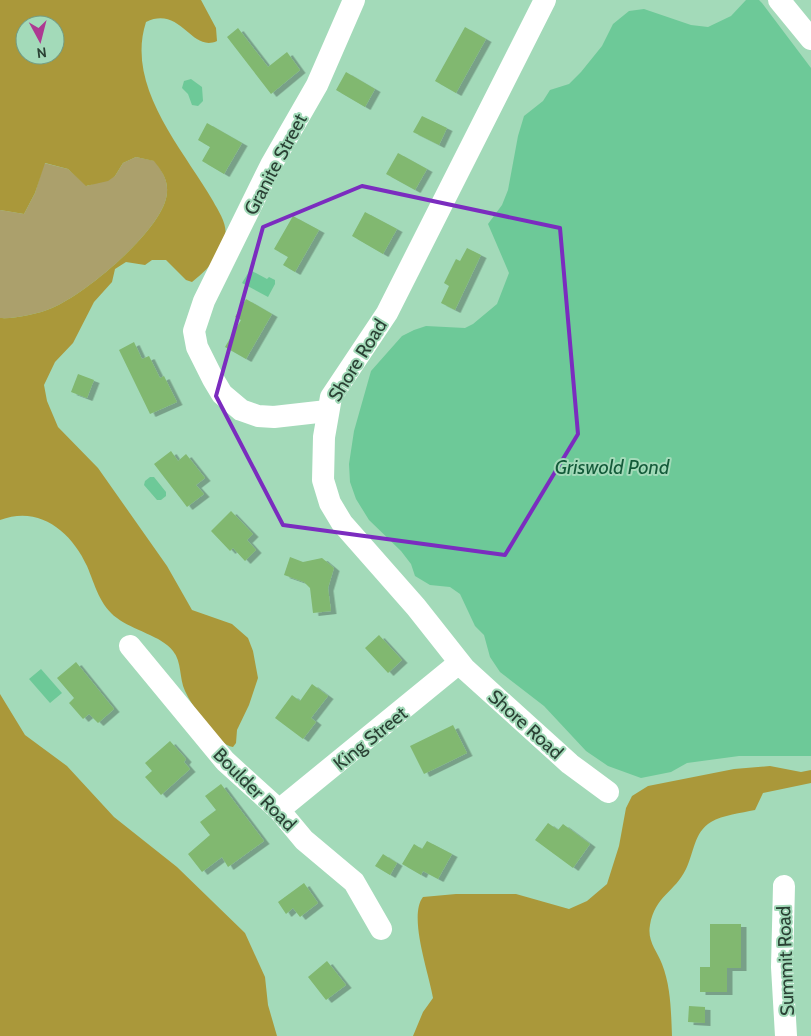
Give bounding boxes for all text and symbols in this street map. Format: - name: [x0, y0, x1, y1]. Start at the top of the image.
- north arrow: [15, 15, 65, 65]
- text: N: [36, 43, 48, 62]
- street label: Granite Street: [239, 109, 312, 219]
- street label: Shore Road: [323, 315, 392, 406]
- water label: Griswold Pond: [555, 455, 670, 479]
- street label: Shore Road: [484, 685, 568, 764]
- street label: King Street: [329, 701, 412, 775]
- street label: Boulder Road: [208, 743, 301, 836]
- street label: Summit Road: [772, 906, 799, 1016]

